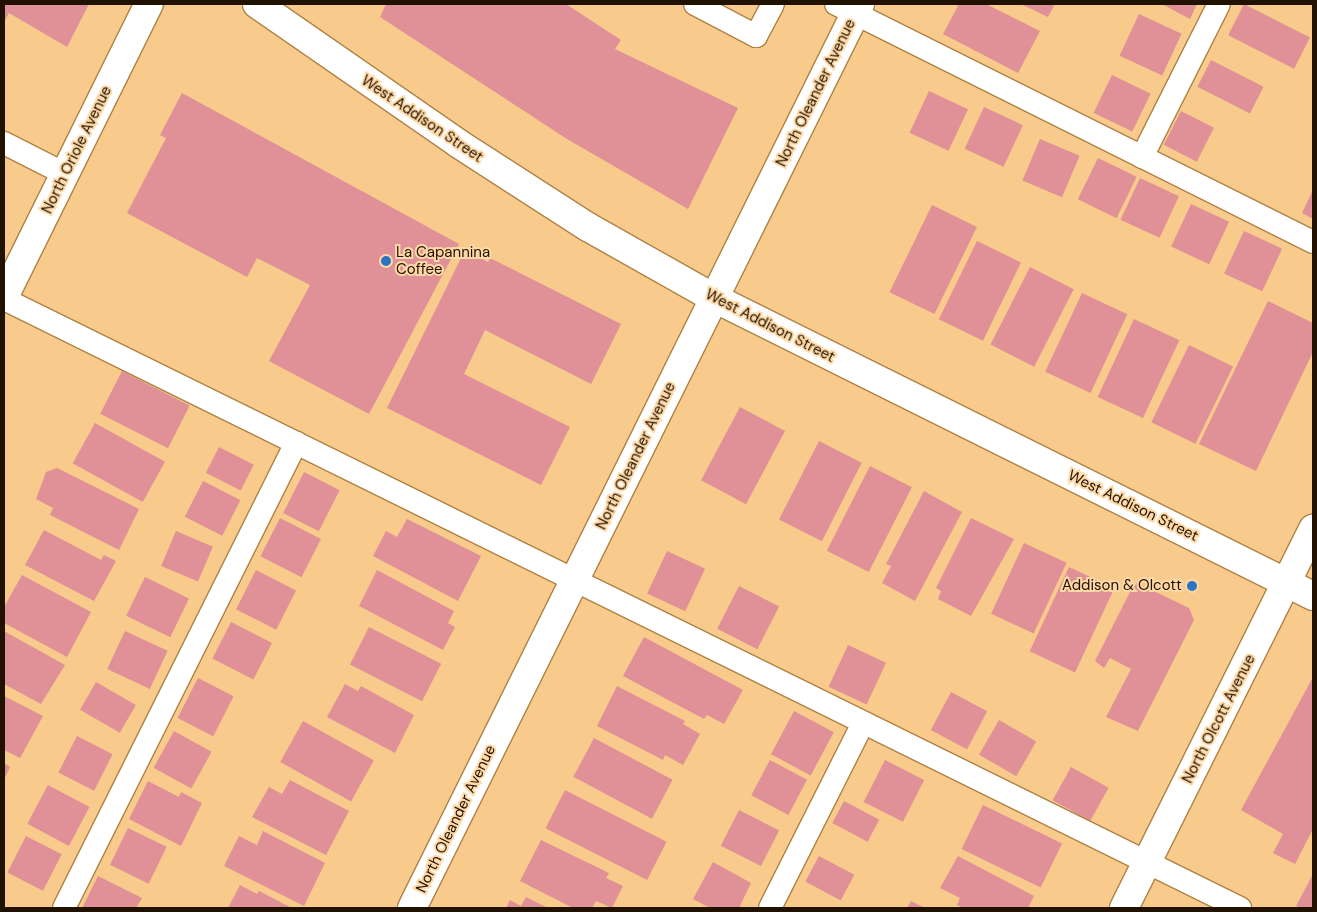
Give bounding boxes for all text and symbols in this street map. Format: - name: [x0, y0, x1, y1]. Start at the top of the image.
- street label: North Oleander Avenue: [772, 16, 860, 170]
- street label: West Addison Street: [358, 72, 486, 166]
- street label: North Oriole Avenue: [38, 83, 116, 217]
- place label: La Capannina Coffee: [396, 243, 490, 278]
- marker: La Capannina Coffee: [380, 255, 392, 267]
- street label: West Addison Street: [702, 286, 838, 366]
- street label: North Oleander Avenue: [592, 379, 680, 533]
- street label: West Addison Street: [1065, 467, 1201, 545]
- place label: Addison & Olcott: [1062, 577, 1182, 595]
- marker: Addison & Olcott: [1186, 580, 1198, 592]
- street label: North Olcott Avenue: [1179, 652, 1259, 786]
- street label: North Oleander Avenue: [412, 742, 500, 896]

